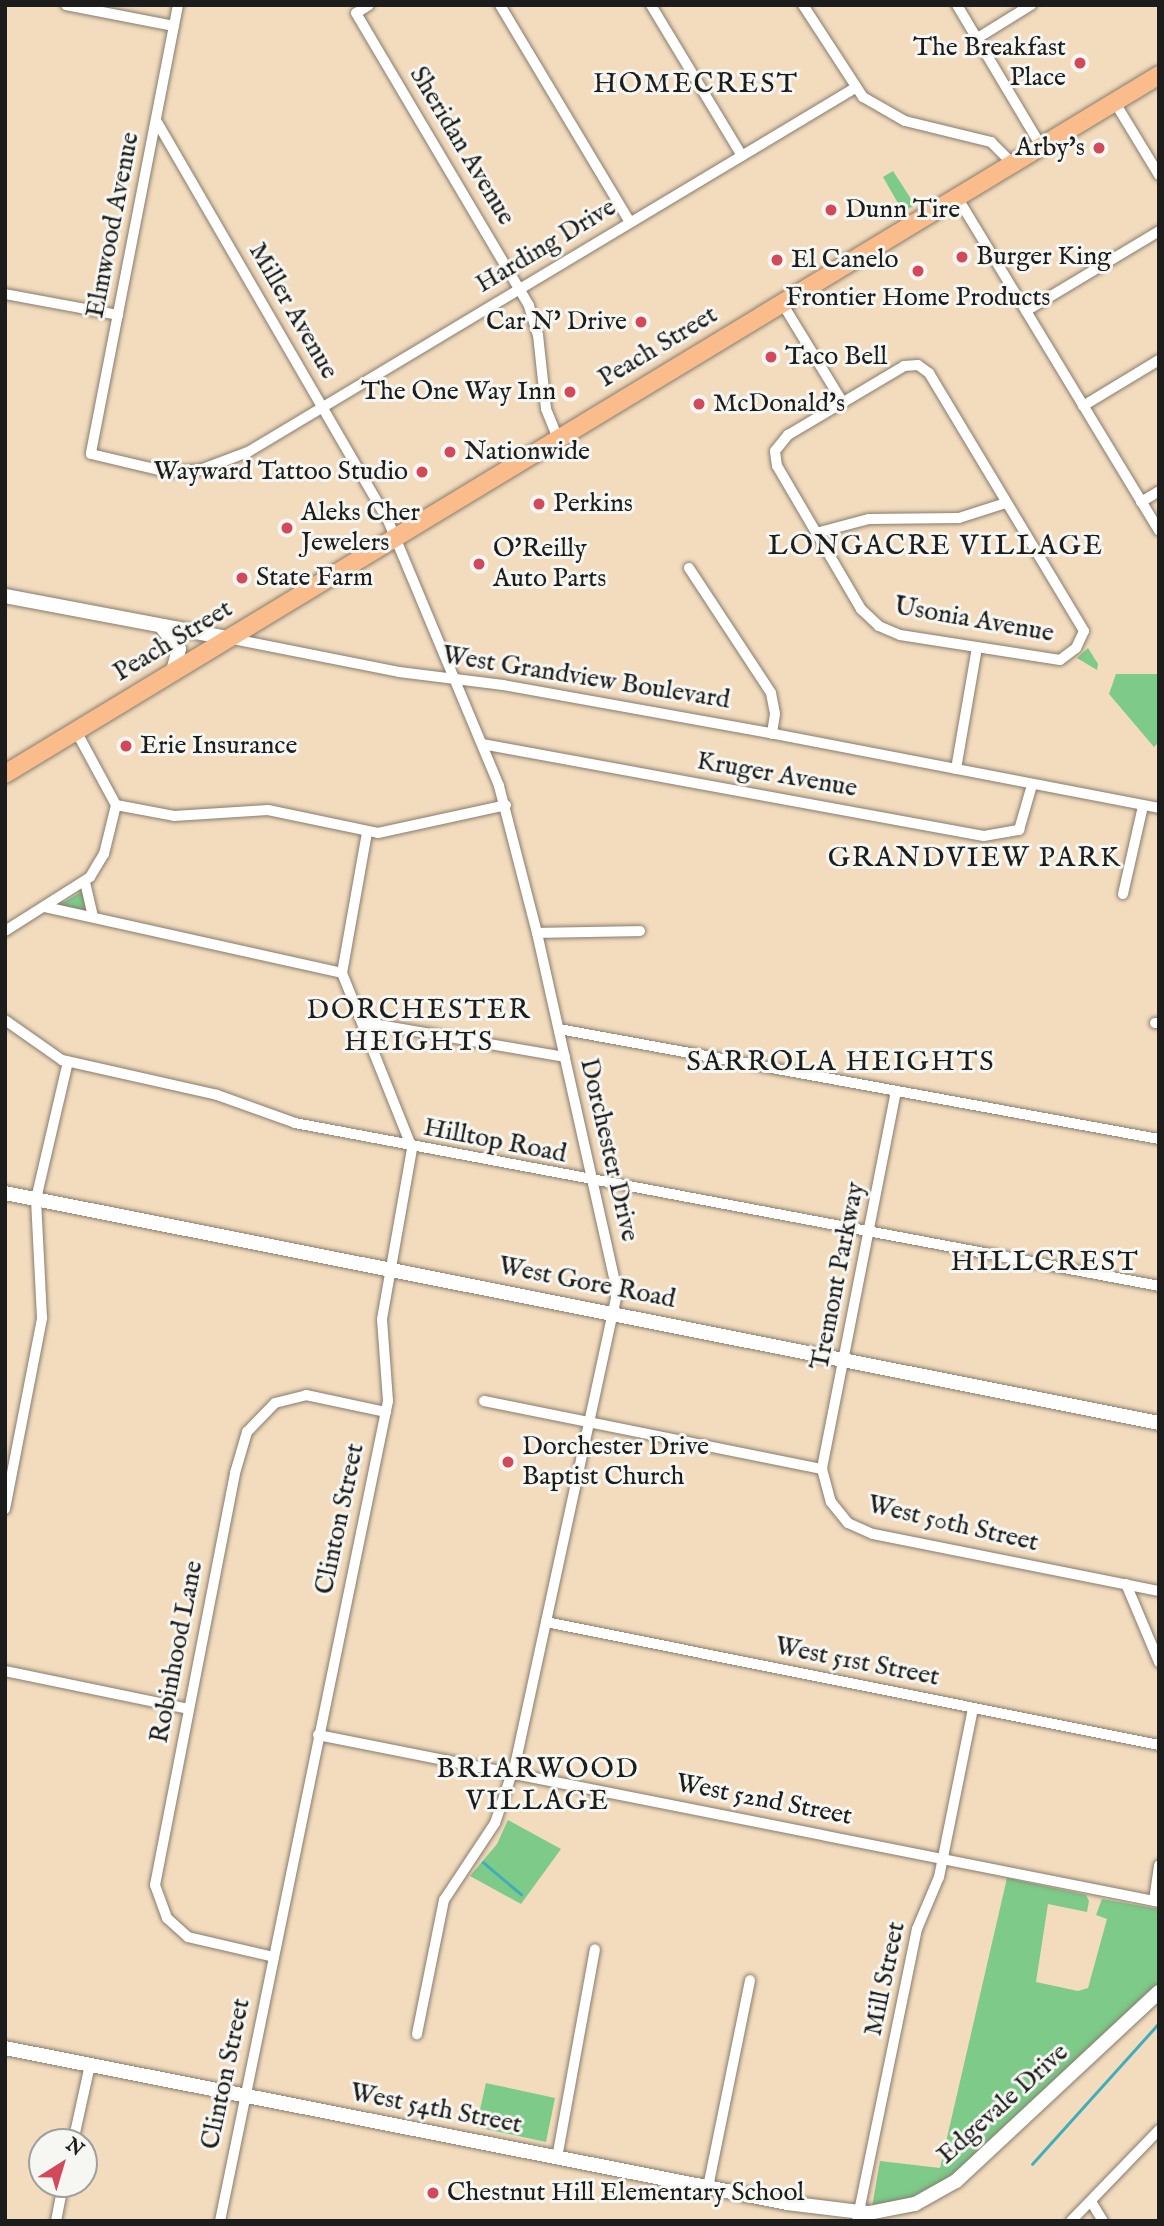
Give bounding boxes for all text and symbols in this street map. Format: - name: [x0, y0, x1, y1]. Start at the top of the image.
- place label: The Breakfast Place: [913, 32, 1066, 94]
- marker: The Breakfast Place: [1072, 55, 1088, 71]
- street label: Sheridan Avenue: [402, 61, 522, 231]
- district label: HOMECREST: [594, 68, 798, 102]
- street label: Elmwood Avenue: [80, 129, 146, 321]
- place label: Arby's: [1015, 132, 1085, 164]
- marker: Arby's: [1091, 140, 1107, 156]
- street label: Harding Drive: [470, 192, 622, 300]
- place label: Dunn Tire: [845, 194, 960, 226]
- marker: Dunn Tire: [823, 202, 839, 218]
- street label: Miller Avenue: [241, 237, 345, 385]
- place label: Burger King: [976, 241, 1111, 273]
- place label: El Canelo: [791, 244, 898, 276]
- marker: Burger King: [954, 249, 970, 265]
- marker: El Canelo: [769, 252, 785, 268]
- marker: Frontier Home Products: [910, 263, 926, 279]
- place label: Frontier Home Products: [785, 282, 1051, 314]
- street label: Peach Street: [593, 299, 723, 395]
- place label: Car N' Drive: [486, 306, 627, 338]
- marker: Car N' Drive: [633, 314, 649, 330]
- place label: Taco Bell: [785, 341, 887, 373]
- marker: Taco Bell: [763, 349, 779, 365]
- place label: The One Way Inn: [361, 376, 556, 408]
- marker: The One Way Inn: [562, 384, 578, 400]
- place label: McDonald's: [713, 388, 845, 420]
- marker: McDonald's: [691, 396, 707, 412]
- place label: Nationwide: [464, 436, 590, 468]
- marker: Nationwide: [442, 444, 458, 460]
- place label: Wayward Tattoo Studio: [154, 456, 408, 488]
- marker: Wayward Tattoo Studio: [414, 464, 430, 480]
- place label: Perkins: [553, 488, 633, 520]
- marker: Perkins: [531, 496, 547, 512]
- place label: Aleks Cher Jewelers: [301, 497, 420, 558]
- marker: Aleks Cher Jewelers: [279, 520, 295, 536]
- district label: LONGACRE VILLAGE: [770, 530, 1102, 564]
- place label: O'Reilly Auto Parts: [493, 533, 606, 594]
- marker: O'Reilly Auto Parts: [471, 556, 487, 572]
- place label: State Farm: [256, 562, 373, 594]
- marker: State Farm: [234, 570, 250, 586]
- street label: Usonia Avenue: [892, 591, 1056, 649]
- street label: Peach Street: [108, 593, 238, 689]
- street label: West Grandview Boulevard: [440, 640, 732, 716]
- place label: Erie Insurance: [140, 730, 297, 762]
- marker: Erie Insurance: [118, 738, 134, 754]
- street label: Kruger Avenue: [694, 746, 860, 804]
- district label: GRANDVIEW PARK: [829, 842, 1121, 876]
- district label: DORCHESTER HEIGHTS: [308, 994, 530, 1060]
- district label: SARROLA HEIGHTS: [688, 1046, 994, 1080]
- street label: Dorchester Drive: [573, 1055, 645, 1245]
- street label: Hilltop Road: [421, 1112, 569, 1170]
- street label: Tremont Parkway: [804, 1179, 872, 1373]
- district label: HILLCREST: [952, 1246, 1138, 1280]
- street label: West Gore Road: [496, 1251, 678, 1315]
- place label: Dorchester Drive Baptist Church: [522, 1431, 709, 1492]
- street label: Clinton Street: [309, 1441, 371, 1597]
- marker: Dorchester Drive Baptist Church: [500, 1454, 516, 1470]
- street label: West 50th Street: [865, 1489, 1041, 1559]
- street label: Robinhood Lane: [144, 1558, 210, 1746]
- street label: West 51st Street: [772, 1631, 942, 1693]
- district label: BRIARWOOD VILLAGE: [437, 1753, 639, 1819]
- street label: West 52nd Street: [673, 1768, 855, 1832]
- street label: Mill Street: [858, 1919, 912, 2039]
- street label: Clinton Street: [195, 1996, 257, 2152]
- street label: Edgevale Drive: [931, 2037, 1075, 2171]
- street label: West 54th Street: [348, 2077, 524, 2141]
- north arrow: [28, 2128, 98, 2198]
- text: N: [61, 2133, 88, 2162]
- place label: Chestnut Hill Elementary School: [447, 2177, 804, 2209]
- marker: Chestnut Hill Elementary School: [425, 2185, 441, 2201]

